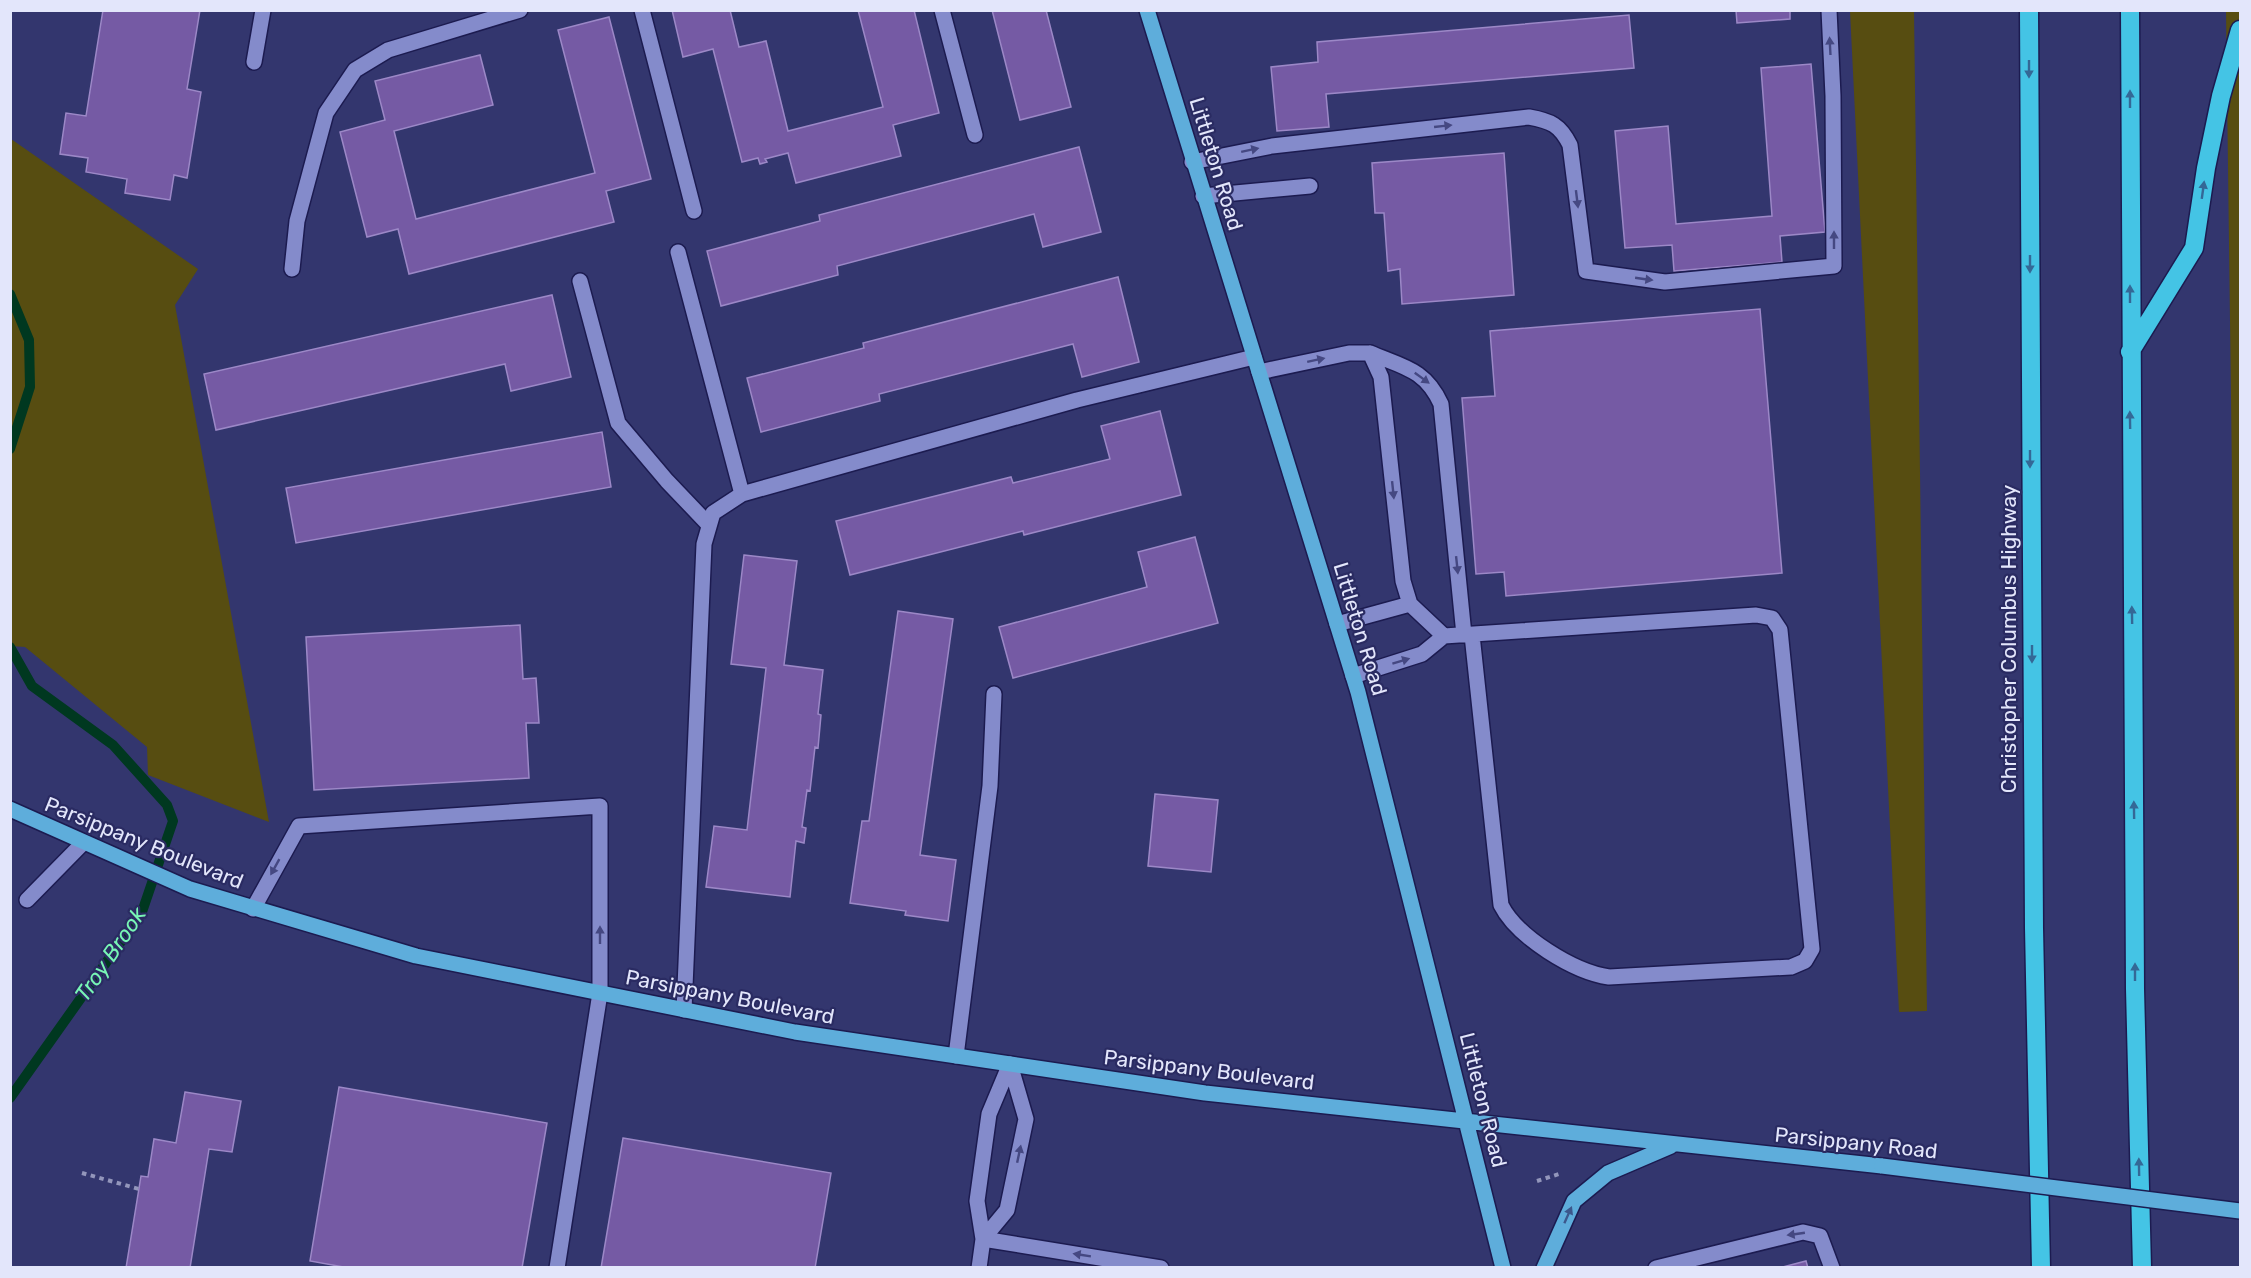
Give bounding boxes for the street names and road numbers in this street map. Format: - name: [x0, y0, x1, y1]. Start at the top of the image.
- street label: Littleton Road: [1184, 94, 1249, 234]
- street label: Christopher Columbus Highway: [1996, 484, 2021, 793]
- street label: Littleton Road: [1328, 559, 1393, 699]
- street label: Parsippany Boulevard: [41, 791, 247, 894]
- street label: Parsippany Boulevard: [624, 964, 837, 1029]
- street label: Littleton Road: [1455, 1030, 1512, 1170]
- street label: Parsippany Boulevard: [1102, 1044, 1316, 1095]
- street label: Parsippany Road: [1773, 1122, 1939, 1163]

